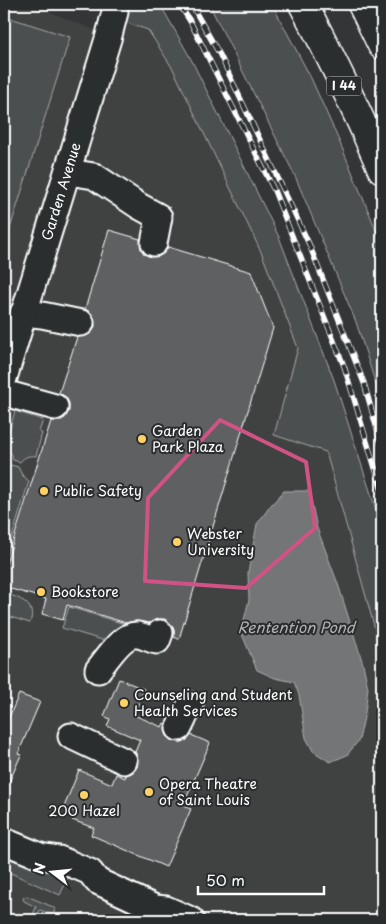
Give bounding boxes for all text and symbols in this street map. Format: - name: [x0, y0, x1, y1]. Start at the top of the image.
- road number: I 44: [326, 76, 362, 95]
- street label: Garden Avenue: [36, 139, 86, 243]
- place label: Garden Park Plaza: [152, 420, 224, 457]
- marker: Garden Park Plaza: [136, 433, 148, 445]
- place label: Public Safety: [54, 480, 142, 501]
- marker: Public Safety: [38, 485, 50, 497]
- place label: Webster University: [187, 523, 254, 560]
- marker: Webster University: [171, 536, 183, 548]
- place label: Bookstore: [51, 581, 119, 602]
- marker: Bookstore: [35, 586, 47, 598]
- water label: Rentention Pond: [237, 615, 357, 638]
- place label: Counseling and Student Health Services: [134, 684, 293, 721]
- marker: Counseling and Student Health Services: [118, 697, 130, 709]
- place label: Opera Theatre of Saint Louis: [159, 773, 257, 810]
- marker: Opera Theatre of Saint Louis: [143, 786, 155, 798]
- marker: 200 Hazel: [78, 789, 90, 801]
- place label: 200 Hazel: [48, 800, 120, 821]
- north arrow: [28, 846, 78, 896]
- text: N: [27, 860, 51, 877]
- scale bar: [198, 864, 325, 896]
- text: 50 m: [206, 868, 245, 891]

